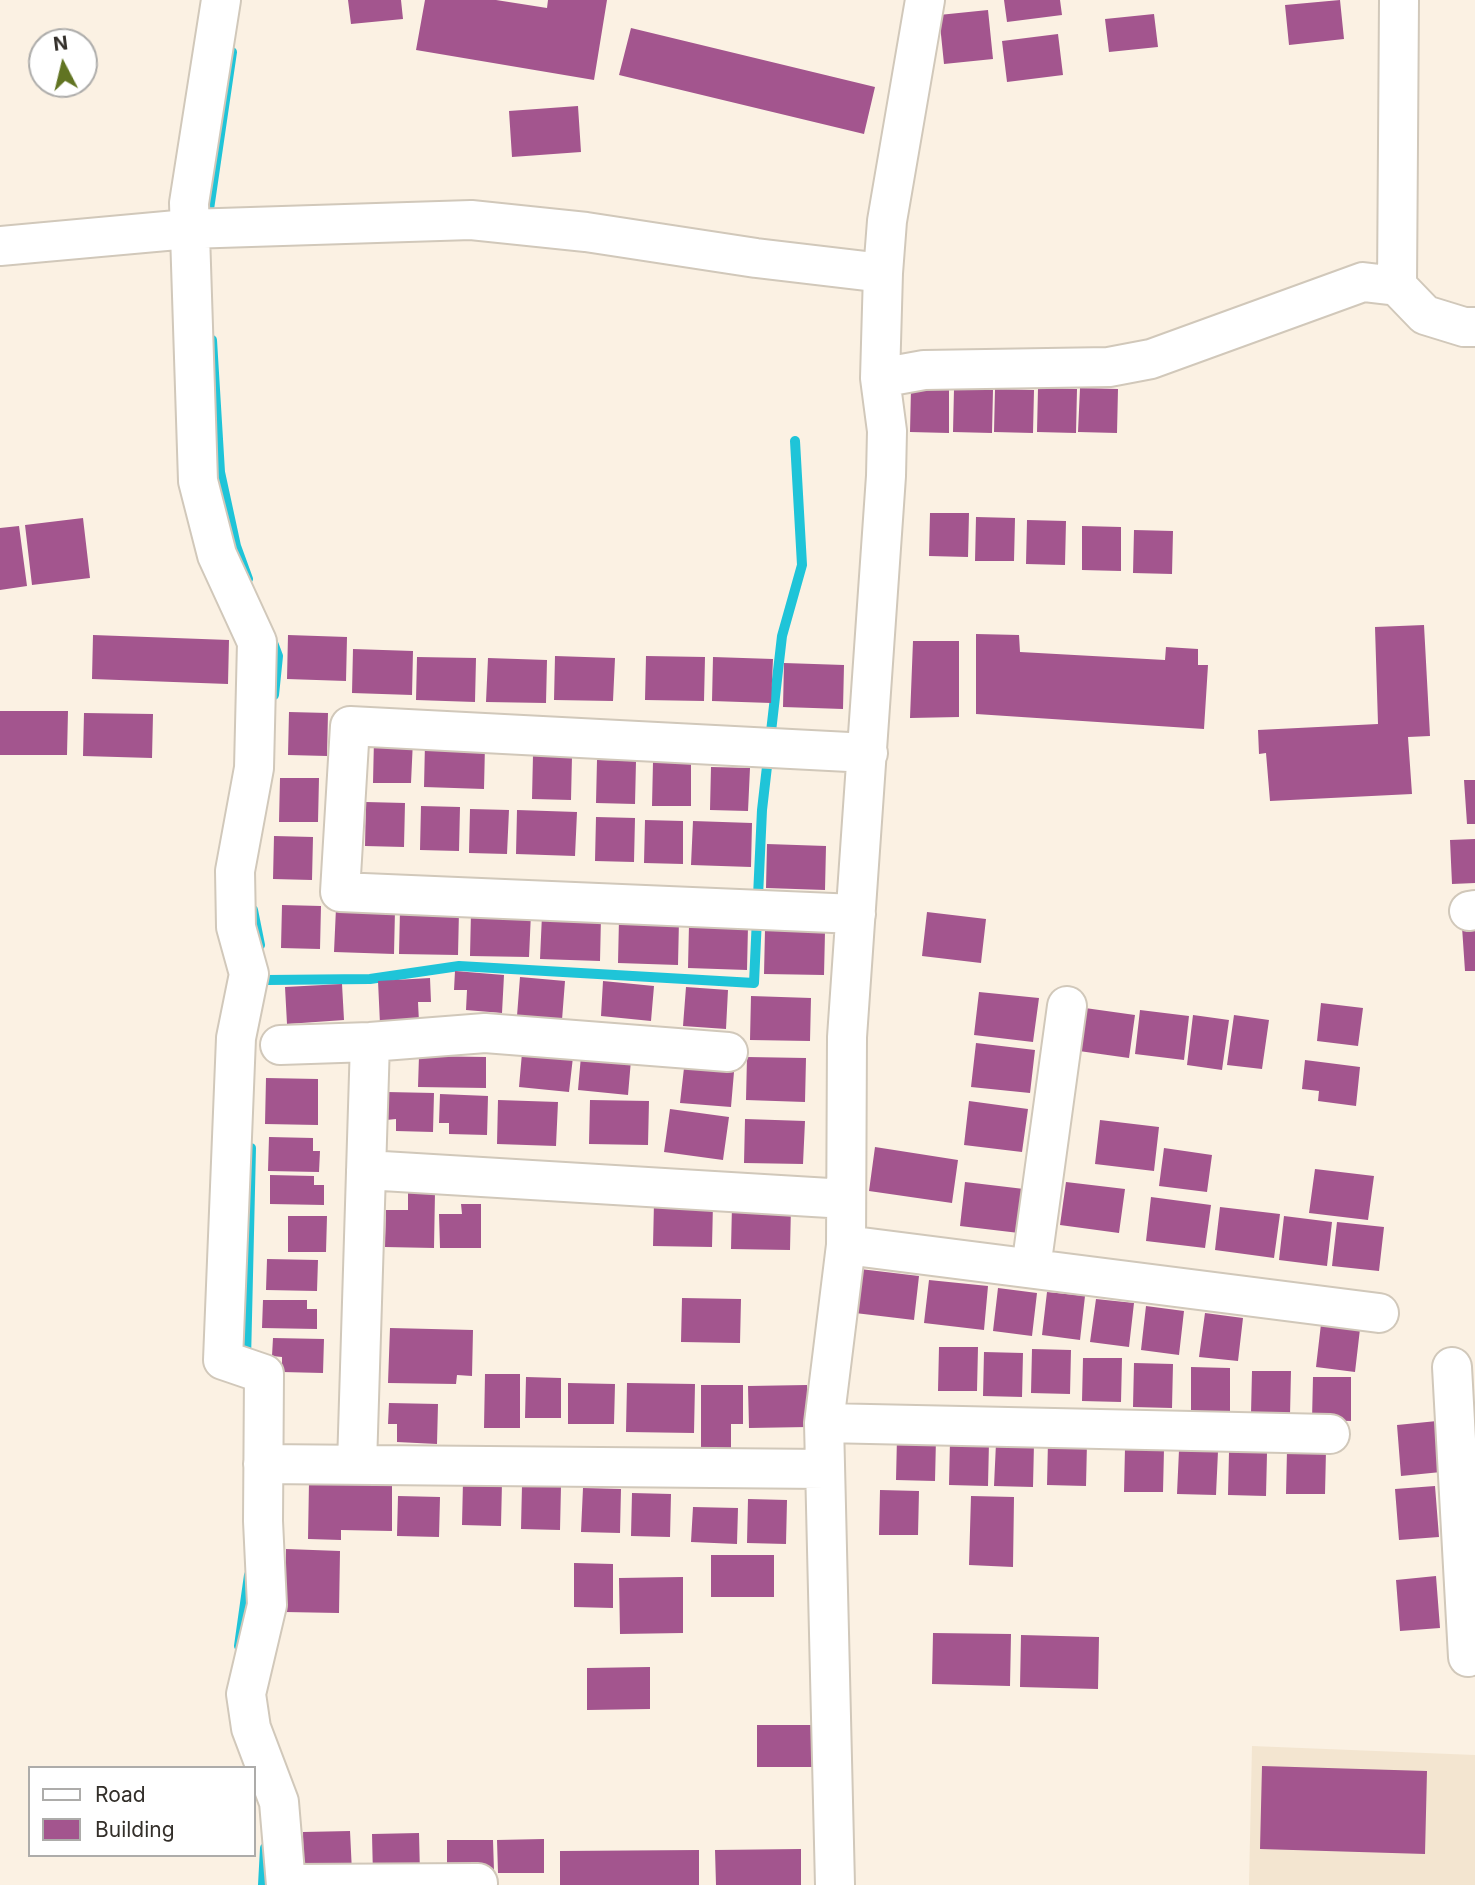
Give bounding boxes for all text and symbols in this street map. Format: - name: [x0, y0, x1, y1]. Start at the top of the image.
- north arrow: [28, 28, 98, 98]
- text: N: [52, 31, 69, 56]
- legend: [28, 1766, 256, 1857]
- text: Road: [95, 1782, 146, 1807]
- text: Building: [95, 1817, 175, 1842]

